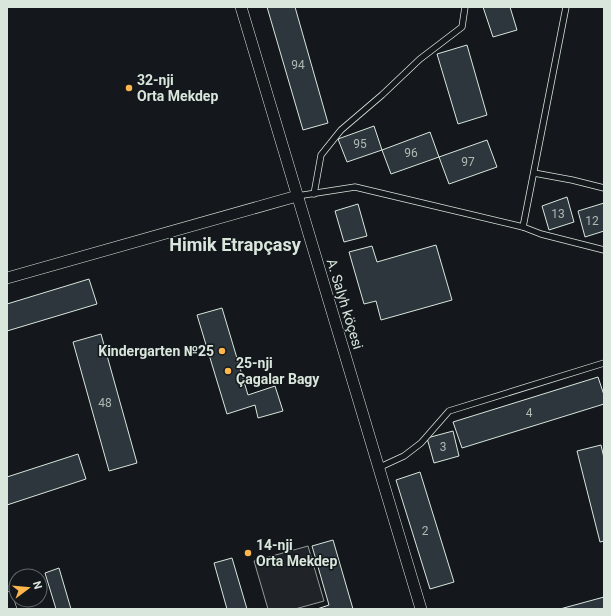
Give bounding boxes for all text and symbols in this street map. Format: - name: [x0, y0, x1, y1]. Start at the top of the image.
- house number: 94: [291, 58, 305, 72]
- place label: 32-nji Orta Mekdep: [137, 72, 218, 104]
- marker: 32-nji Orta Mekdep: [124, 83, 134, 93]
- house number: 95: [353, 137, 367, 151]
- house number: 96: [404, 146, 418, 160]
- house number: 97: [461, 155, 475, 169]
- house number: 13: [551, 207, 565, 221]
- house number: 12: [585, 214, 599, 228]
- district label: Himik Etrapçasy: [169, 234, 302, 255]
- street label: A. Salyh köçesi: [324, 257, 366, 351]
- place label: Kindergarten №25: [98, 343, 214, 359]
- marker: Kindergarten №25: [217, 346, 227, 356]
- place label: 25-nji Çagalar Bagy: [236, 355, 320, 387]
- marker: 25-nji Çagalar Bagy: [223, 366, 233, 376]
- house number: 48: [98, 396, 112, 410]
- house number: 4: [526, 406, 533, 420]
- house number: 3: [440, 440, 446, 454]
- house number: 2: [422, 524, 429, 538]
- place label: 14-nji Orta Mekdep: [256, 537, 337, 569]
- marker: 14-nji Orta Mekdep: [243, 548, 253, 558]
- north arrow: [8, 568, 48, 608]
- text: N: [30, 580, 45, 591]

